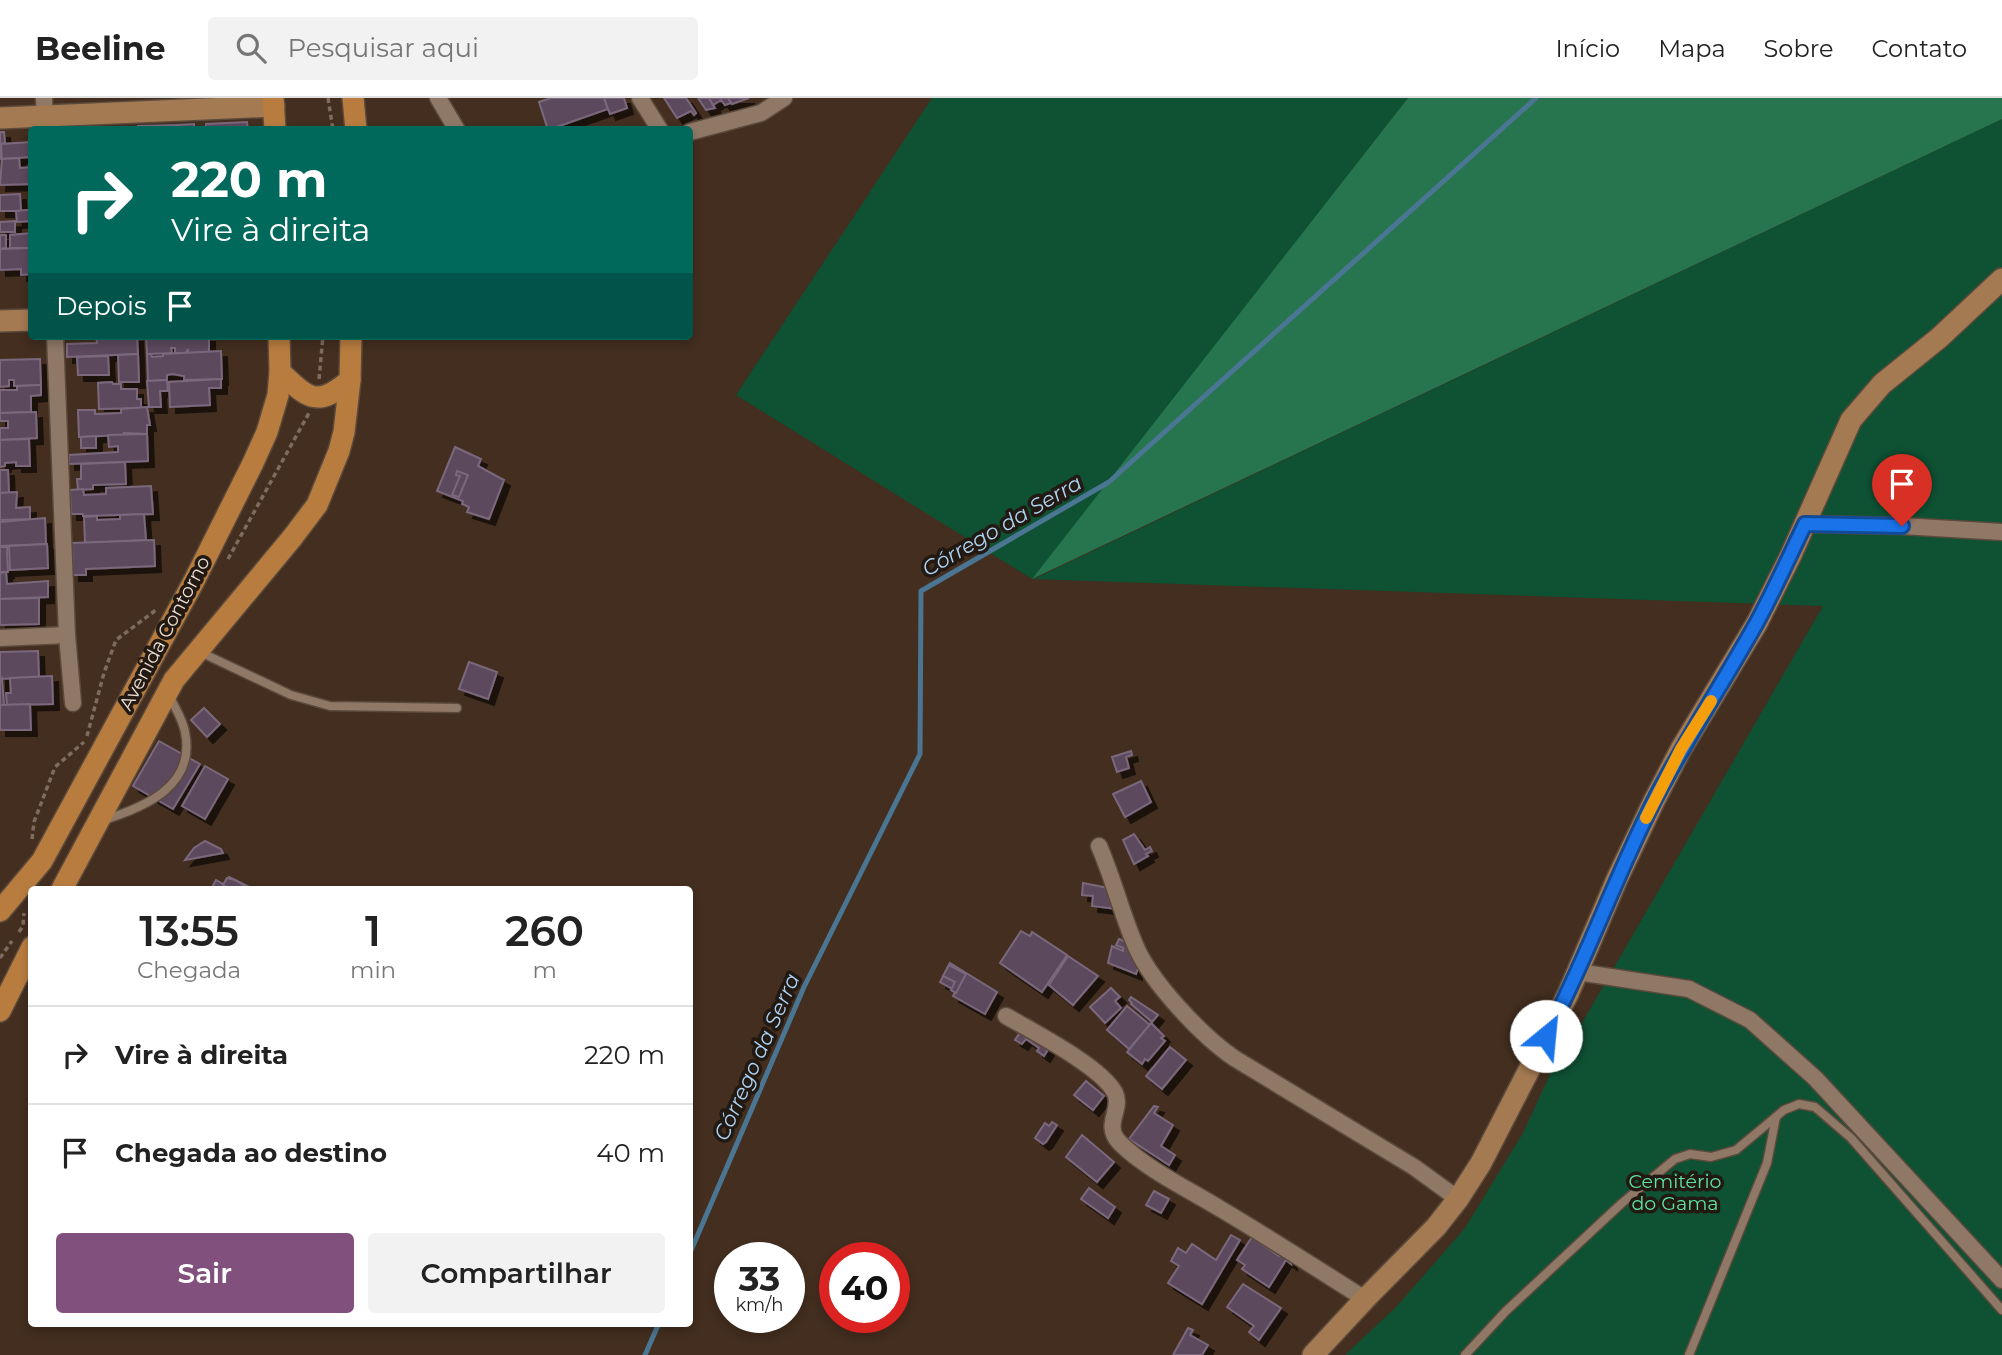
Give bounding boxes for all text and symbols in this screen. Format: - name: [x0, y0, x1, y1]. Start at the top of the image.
- search box: [208, 17, 698, 80]
- text: Beeline: [35, 28, 166, 68]
- icon: search: [232, 29, 270, 67]
- text: Pesquisar aqui: [288, 32, 479, 64]
- text: Início: [1555, 34, 1620, 63]
- text: Mapa: [1658, 34, 1726, 63]
- text: Sobre: [1764, 34, 1833, 63]
- text: Contato: [1871, 34, 1967, 63]
- text: 220 m: [171, 150, 327, 209]
- icon: right: [56, 154, 147, 245]
- text: Vire à direita: [171, 210, 370, 249]
- icon: arrive: [161, 287, 199, 325]
- text: Depois: [56, 290, 147, 322]
- pin: [1872, 454, 1932, 526]
- icon: arrive: [1883, 465, 1921, 503]
- water label: Córrego da Serra: [917, 470, 1086, 581]
- street label: Avenida Contorno: [114, 552, 215, 714]
- text: 13:55: [139, 905, 239, 957]
- text: 1: [365, 905, 381, 957]
- text: 260: [505, 905, 584, 957]
- text: Chegada: [137, 956, 241, 984]
- text: min: [350, 956, 396, 984]
- text: m: [532, 956, 557, 984]
- water label: Córrego da Serra: [708, 969, 805, 1144]
- position arrow: [1509, 999, 1583, 1073]
- icon: right: [56, 1036, 94, 1074]
- text: Vire à direita: [115, 1039, 288, 1071]
- text: 220 m: [584, 1039, 665, 1071]
- icon: arrive: [56, 1134, 94, 1172]
- text: Chegada ao destino: [115, 1137, 387, 1169]
- text: 40 m: [596, 1137, 665, 1169]
- park label: Cemitério do Gama: [1629, 1170, 1722, 1215]
- button: Sair: [56, 1233, 354, 1313]
- button: Compartilhar: [368, 1233, 665, 1313]
- speed limit sign: 40: [819, 1242, 910, 1333]
- text: 33: [739, 1257, 780, 1300]
- text: km/h: [735, 1294, 784, 1316]

